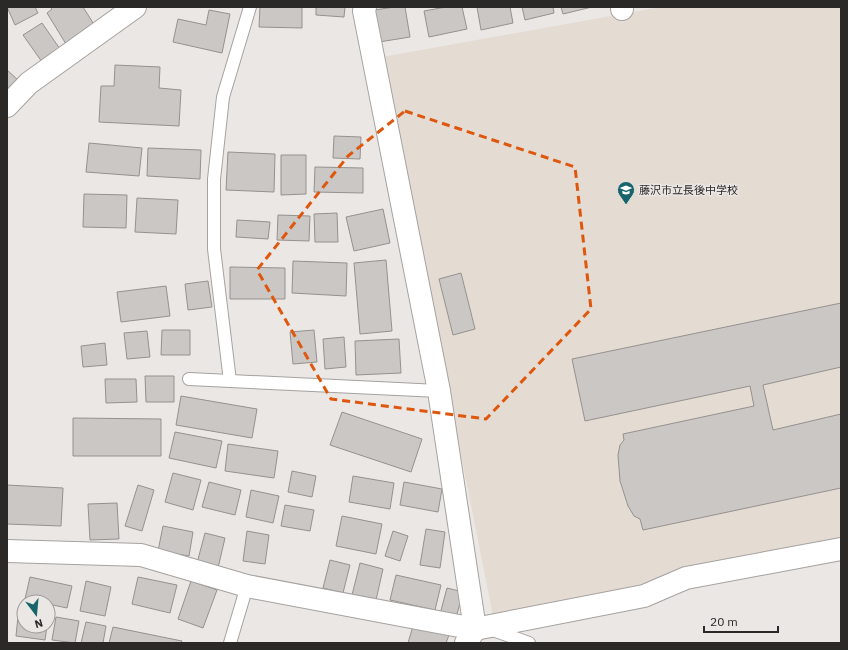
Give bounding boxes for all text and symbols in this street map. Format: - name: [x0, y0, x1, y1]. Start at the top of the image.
- school or university icon: 藤沢市立長後中学校: [616, 180, 636, 205]
- place label: 藤沢市立長後中学校: [639, 183, 738, 197]
- north arrow: [16, 594, 56, 634]
- scale bar: [704, 608, 778, 634]
- text: 20 m: [710, 614, 738, 629]
- text: N: [33, 616, 45, 631]

